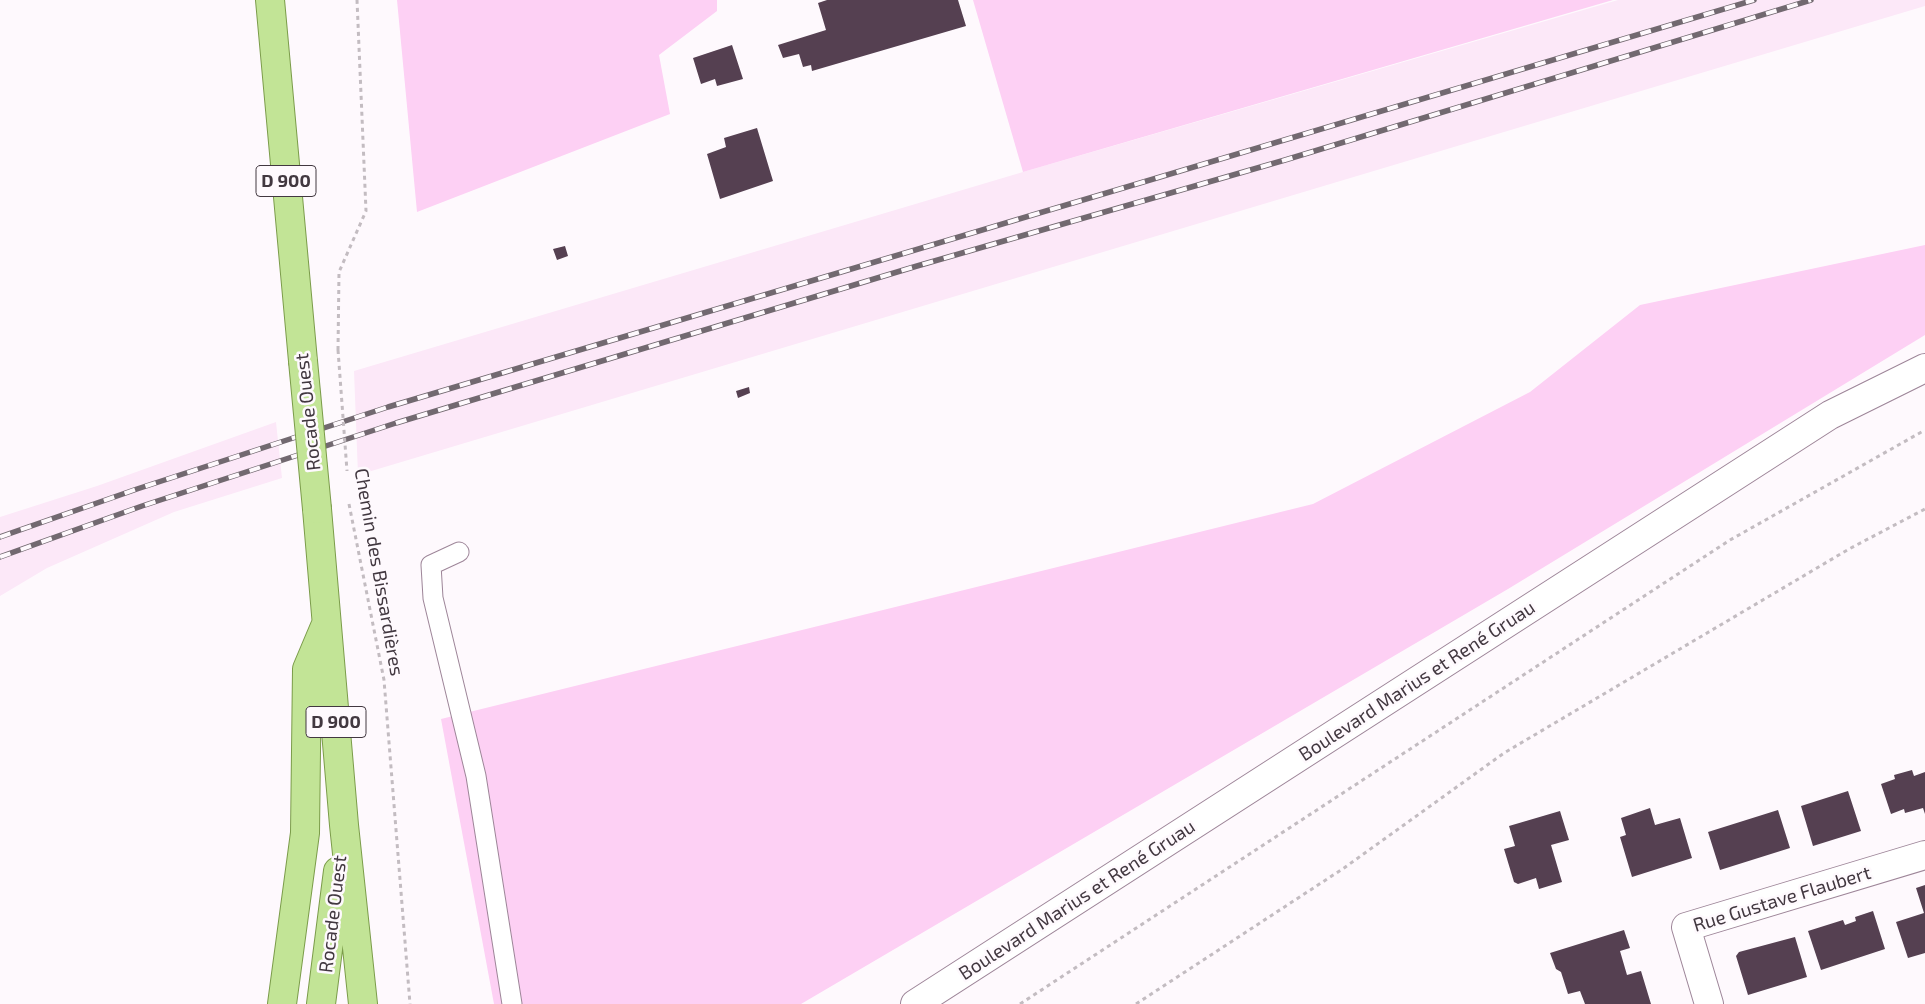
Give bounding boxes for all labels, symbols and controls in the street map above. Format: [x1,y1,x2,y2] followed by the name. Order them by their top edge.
[256,166,316,197] road number: D 900
[290,352,326,472] street label: Rocade Ouest
[350,466,408,678] street label: Chemin des Bissardières
[1295,596,1539,766] street label: Boulevard Marius et René Gruau
[306,706,366,738] road number: D 900
[955,815,1199,985] street label: Boulevard Marius et René Gruau
[314,854,352,974] street label: Rocade Ouest
[1690,861,1874,937] street label: Rue Gustave Flaubert

